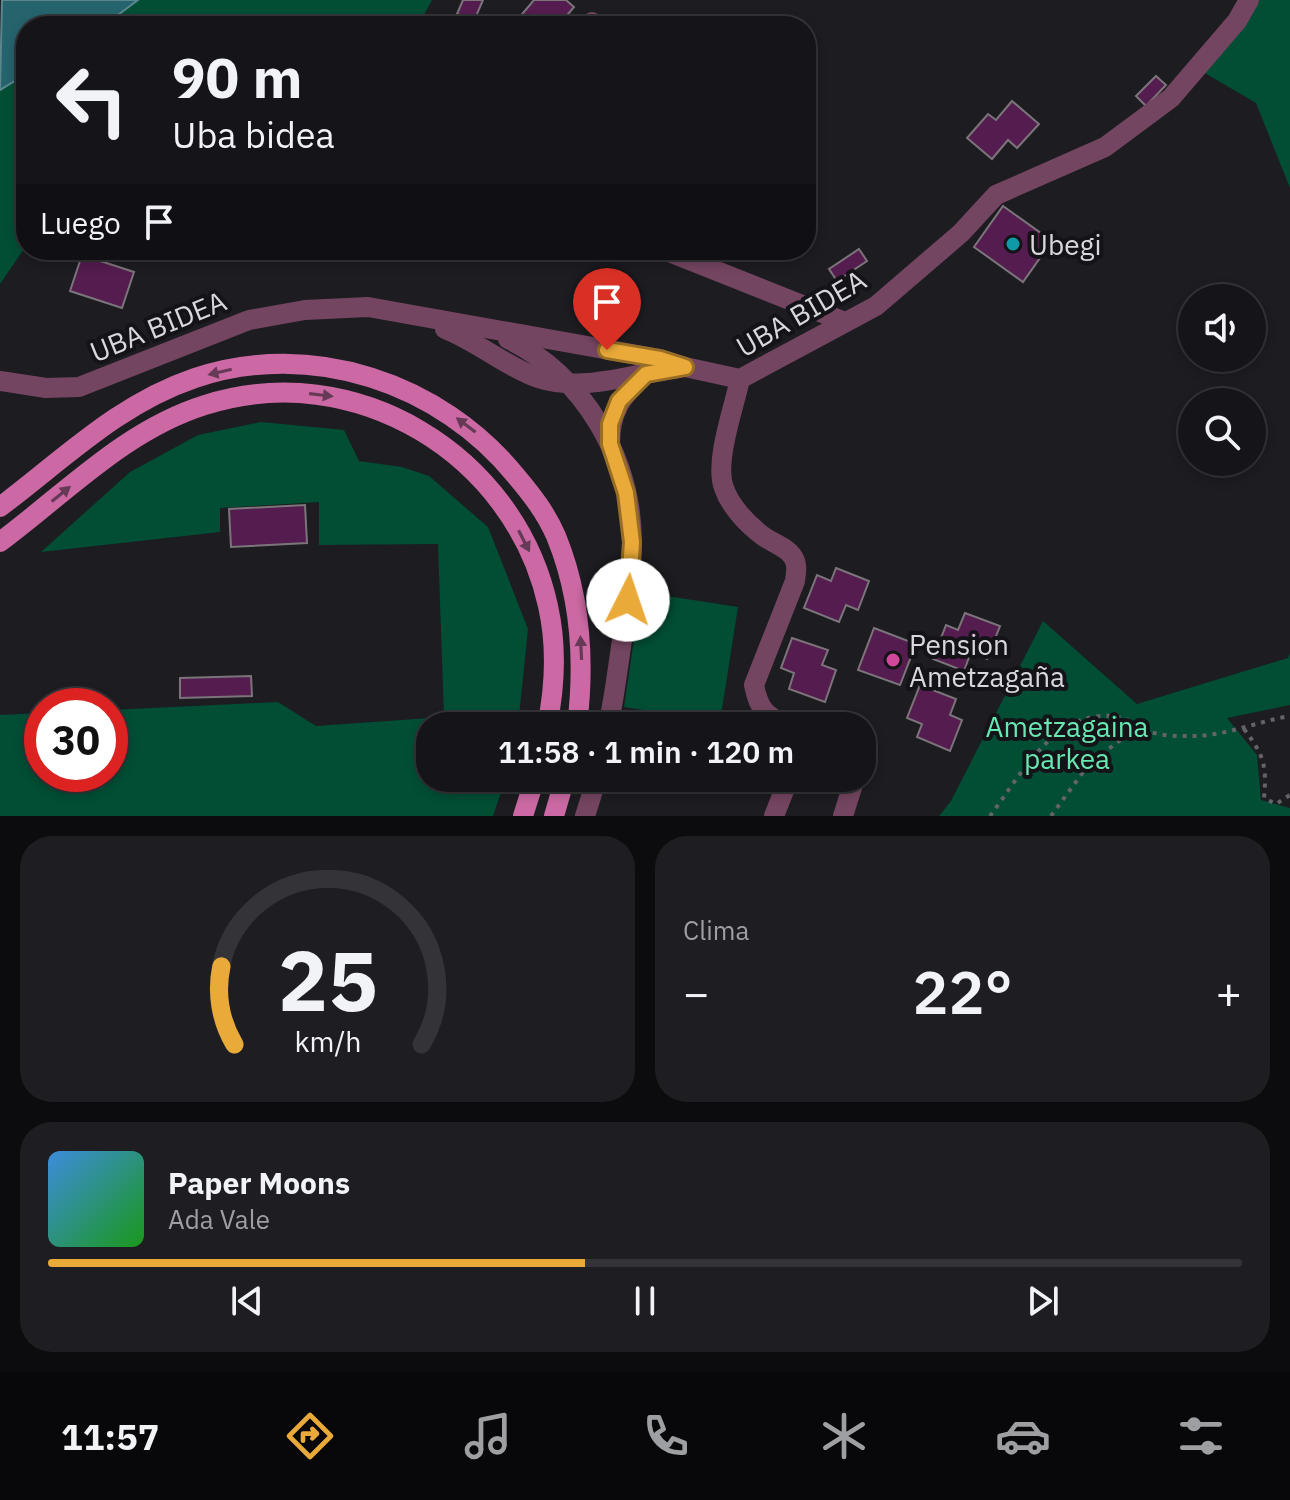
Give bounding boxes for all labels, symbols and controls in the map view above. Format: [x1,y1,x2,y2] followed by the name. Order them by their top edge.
[172,41,302,113] text: 90 m
[40,48,144,152] icon: left
[172,111,335,158] text: Uba bidea
[137,200,181,244] icon: arrive
[40,203,121,242] text: Luego
[1029,226,1101,263] place label: Ubegi
[1004,235,1022,253] marker: Ubegi
[729,261,873,365] street label: UBA BIDEA
[573,268,641,350] pin
[585,280,629,324] icon: arrive
[84,282,232,370] street label: UBA BIDEA
[1178,284,1266,476] map controls
[1178,284,1266,372] button: sound
[207,366,232,379] one-way arrow
[309,388,334,401] one-way arrow
[1178,388,1266,476] button: search
[456,418,476,434] one-way arrow
[51,486,71,502] one-way arrow
[517,529,530,552] one-way arrow
[586,558,670,642] position arrow
[909,626,1065,695] place label: Pension Ametzagaña
[574,635,587,660] one-way arrow
[884,651,902,669] marker: Pension Ametzagaña
[24,688,128,792] speed limit sign: 30
[985,708,1149,777] park label: Ametzagaina parkea
[498,732,794,771] text: 11:58 · 1 min · 120 m
[683,913,749,947] text: Clima
[278,926,377,1034] text: 25
[912,952,1013,1031] text: 22°
[683,964,709,1021] text: −
[1216,964,1242,1021] text: +
[294,1023,361,1060] text: km/h
[168,1163,350,1202] text: Paper Moons
[168,1202,270,1236] text: Ada Vale
[225,1279,269,1323] icon: previous
[623,1279,667,1323] icon: pause
[1021,1279,1065,1323] icon: next
[282,1408,338,1464] icon: directions
[460,1408,516,1464] icon: music
[638,1408,694,1464] icon: phone
[816,1408,872,1464] icon: climate
[995,1408,1051,1464] icon: car
[1173,1408,1229,1464] icon: filters
[61,1413,159,1460] text: 11:57

